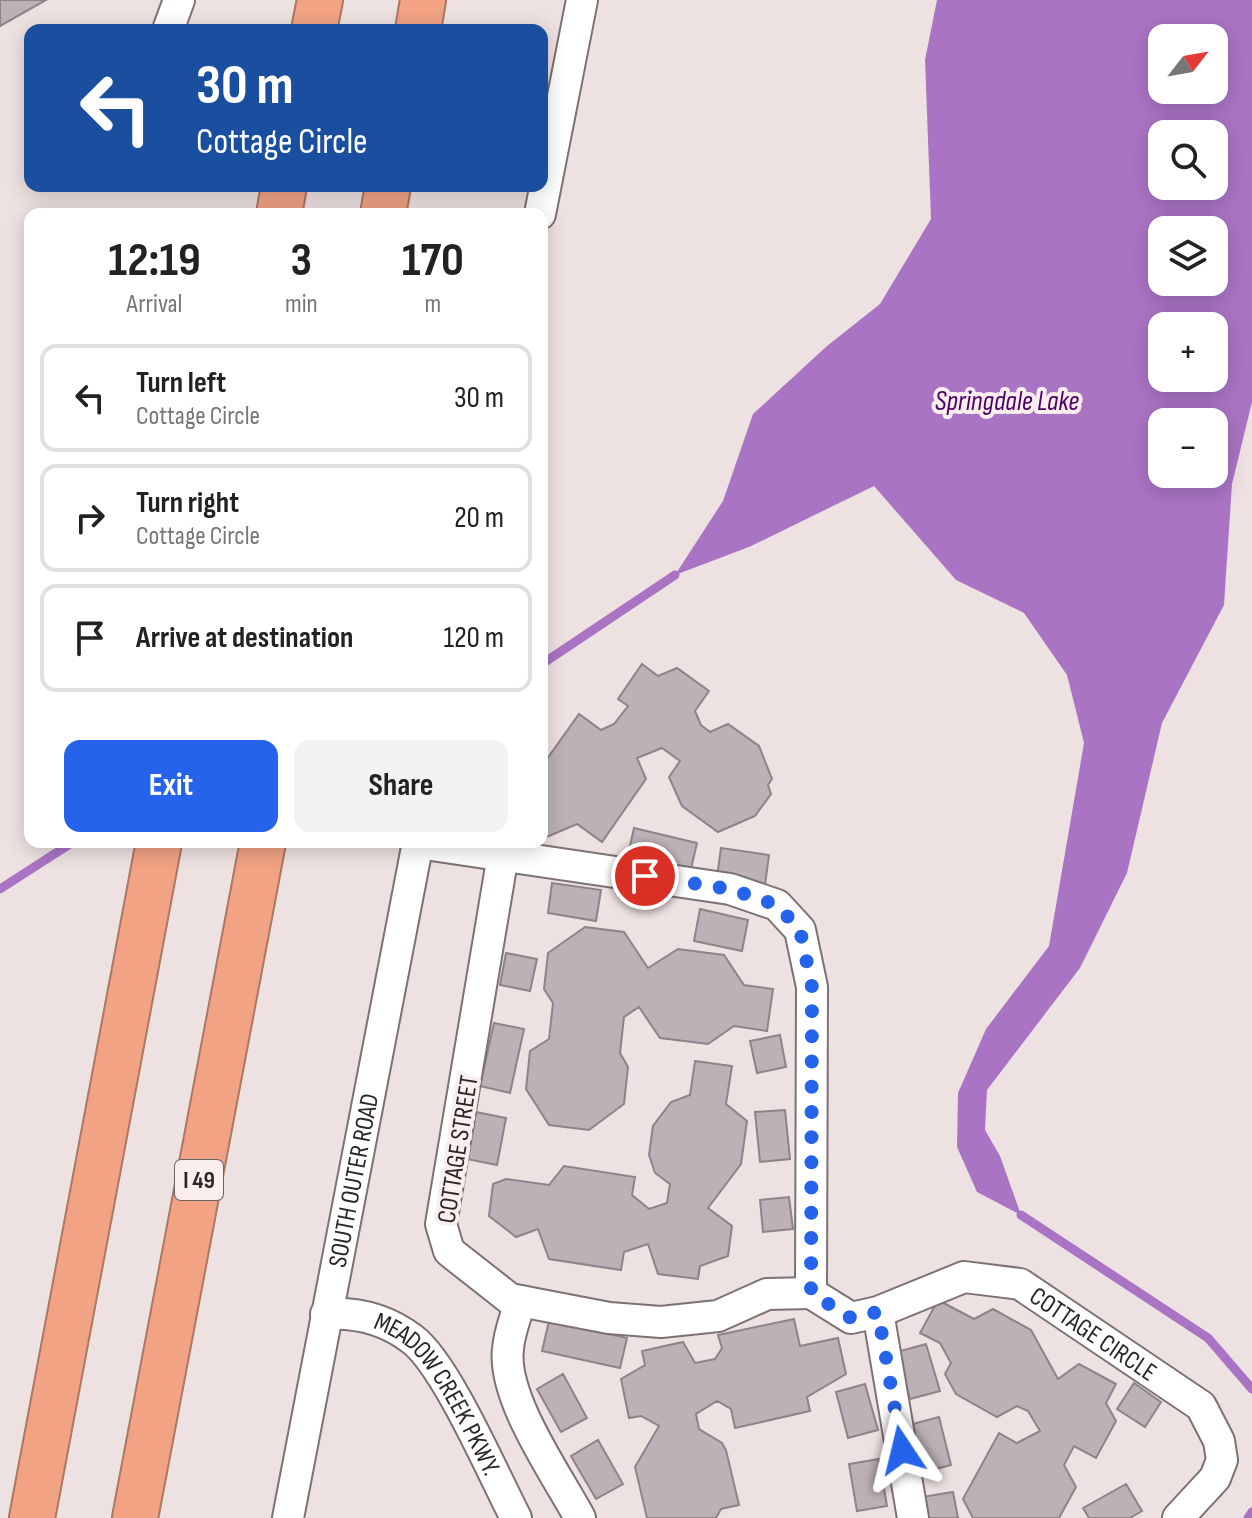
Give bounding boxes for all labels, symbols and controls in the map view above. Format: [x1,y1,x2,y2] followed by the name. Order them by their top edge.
[1148,24,1228,104] north arrow
[1148,24,1228,488] map controls
[196,53,294,120] text: 30 m
[64,56,168,160] icon: left
[1148,120,1228,200] button: search
[196,121,368,164] text: Cottage Circle
[1148,216,1228,296] button: layers
[108,232,201,289] text: 12:19
[291,232,312,289] text: 3
[402,232,464,289] text: 170
[127,289,182,320] text: Arrival
[285,289,318,320] text: min
[424,289,441,320] text: m
[1148,312,1228,392] button: +
[136,365,226,401] text: Turn left
[68,376,112,420] icon: left
[454,380,504,416] text: 30 m
[935,385,1079,418] water label: Springdale Lake
[136,401,260,432] text: Cottage Circle
[1148,408,1228,488] button: −
[136,485,239,521] text: Turn right
[68,496,112,540] icon: right
[454,500,504,536] text: 20 m
[136,521,260,552] text: Cottage Circle
[68,616,112,660] icon: arrive
[136,620,353,656] text: Arrive at destination
[443,620,504,656] text: 120 m
[64,740,278,832] button: Exit
[294,740,508,832] button: Share
[611,842,679,910] pin
[623,854,667,898] icon: arrive
[431,1073,485,1225] street label: COTTAGE STREET
[323,1091,386,1270] street label: SOUTH OUTER ROAD
[175,1160,223,1200] road number: I 49
[1023,1281,1162,1389] street label: COTTAGE CIRCLE
[370,1306,507,1481] street label: MEADOW CREEK PKWY.
[860,1408,944,1492] position arrow

